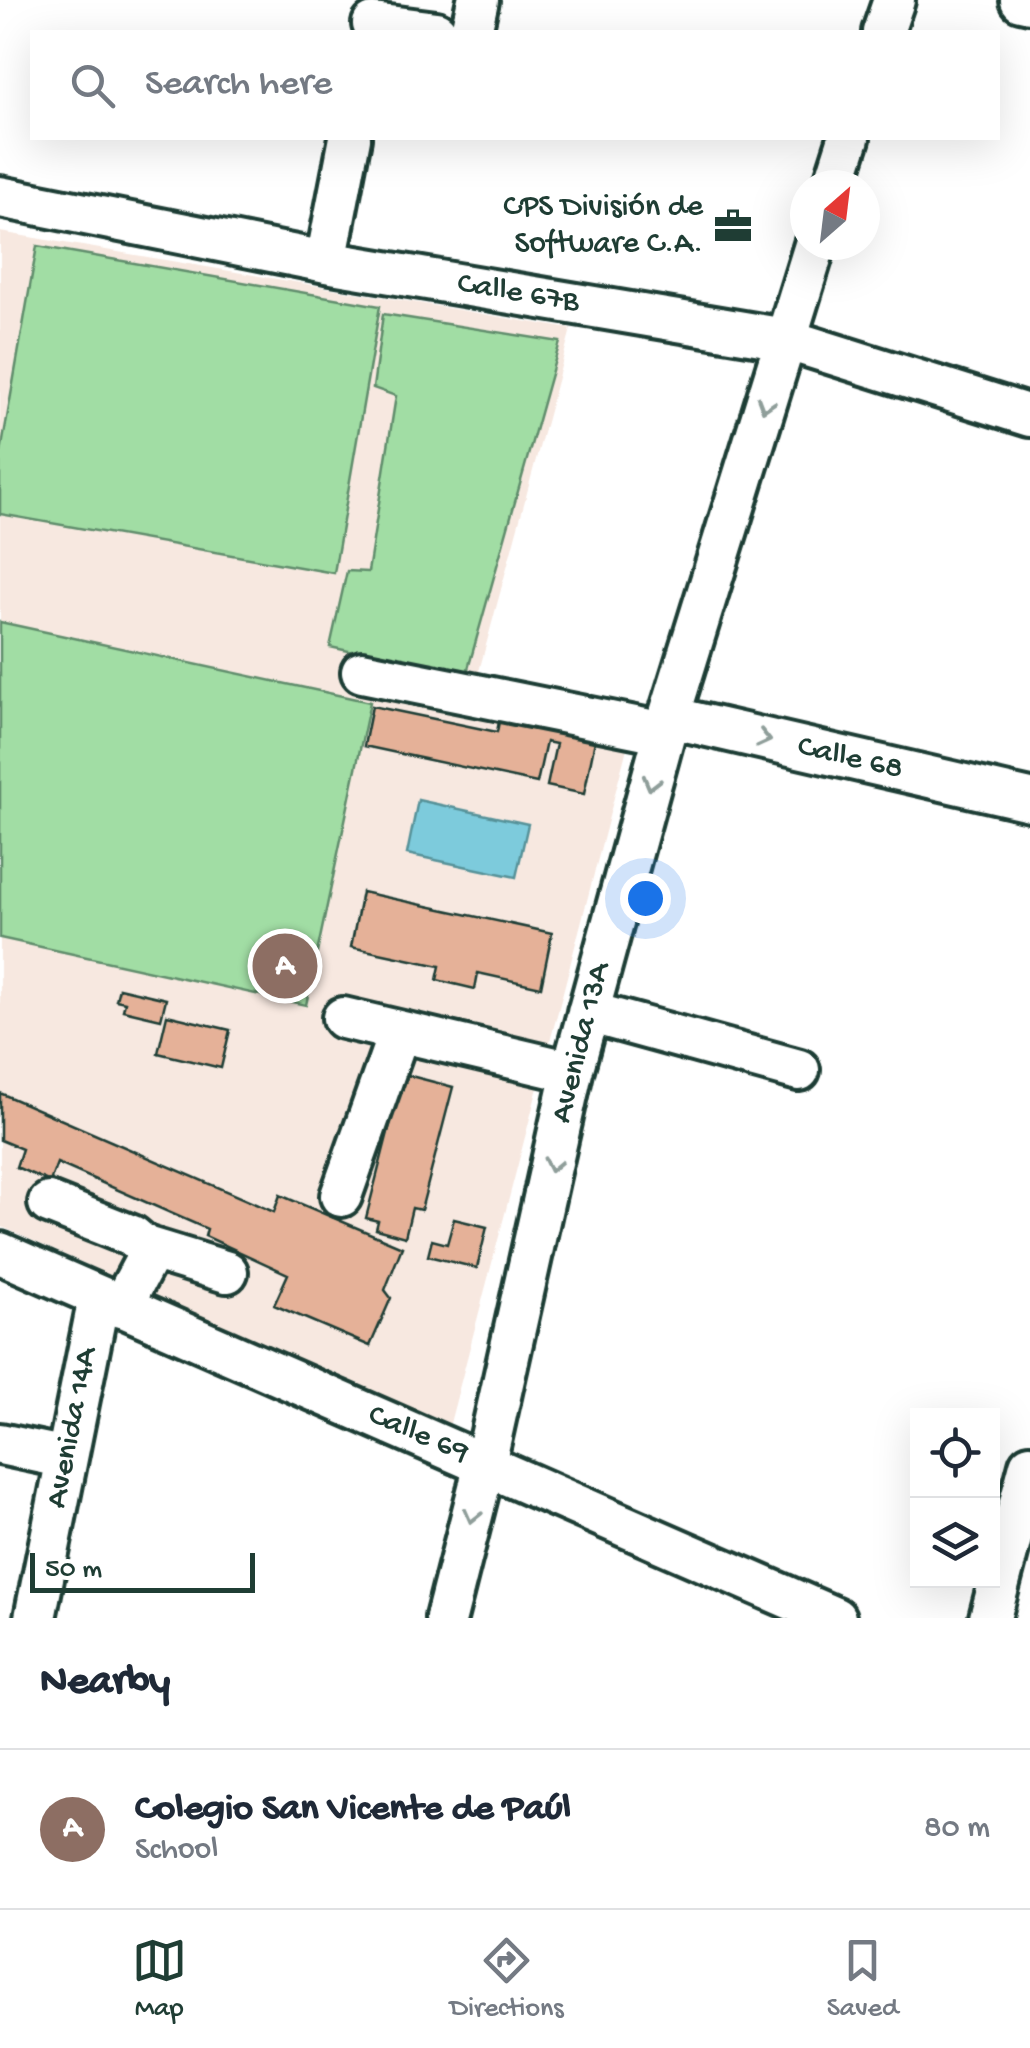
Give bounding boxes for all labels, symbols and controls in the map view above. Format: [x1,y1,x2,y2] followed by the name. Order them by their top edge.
[30,30,1000,140] search box
[65,58,120,113] icon: search
[145,63,332,107] text: Search here
[790,170,880,260] north arrow
[503,189,703,264] place label: CPS División de Software C.A.
[712,205,754,247] office icon: CPS División de Software C.A.
[455,266,582,322] street label: Calle 67B
[756,396,777,413] one-way arrow
[755,727,772,748] one-way arrow
[794,728,906,790] street label: Calle 68
[642,774,663,791] one-way arrow
[620,873,671,924] your location
[252,928,318,1004] pin: A
[544,957,621,1127] street label: Avenida 13A
[542,1156,563,1173] one-way arrow
[39,1342,108,1511] street label: Avenida 14A
[362,1397,474,1473] street label: Calle 69
[910,1408,1000,1588] map controls
[910,1408,1000,1498] button: locate
[910,1498,1000,1588] button: layers
[463,1507,484,1524] one-way arrow
[30,1548,255,1592] scale bar
[45,1554,102,1587] text: 50 m
[40,1659,170,1708] text: Nearby
[135,1788,571,1832] text: Colegio San Vicente de Paúl
[63,1810,82,1848] text: A
[924,1810,990,1848] text: 80 m
[135,1832,218,1870] text: School
[132,1933,187,2026] tab: Map
[450,1933,564,2026] tab: Directions
[827,1933,898,2026] tab: Saved

